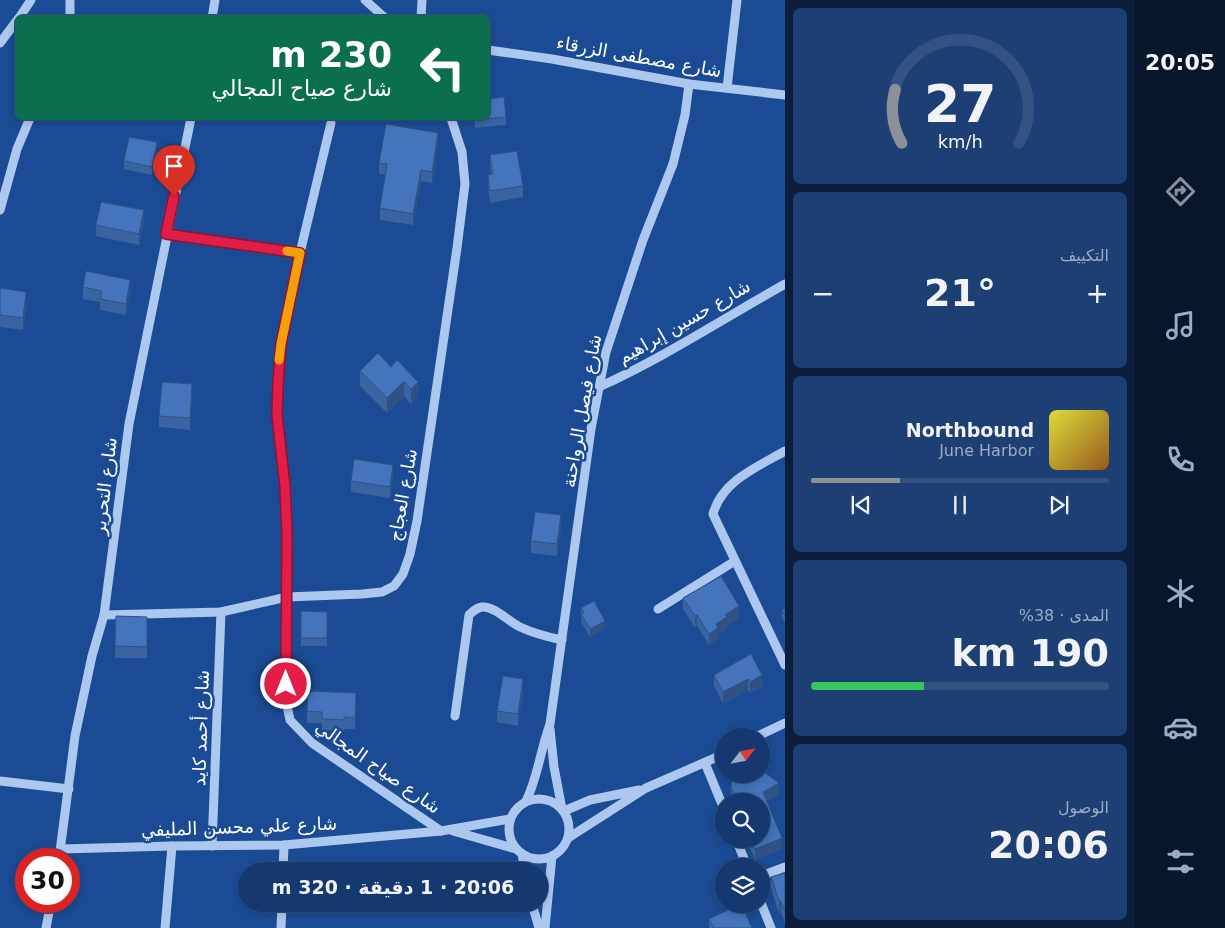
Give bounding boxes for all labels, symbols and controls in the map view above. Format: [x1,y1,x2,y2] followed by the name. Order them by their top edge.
[555,32,723,82] street label: شارع مصطفى الزرقاء
[270,35,392,75] text: 230 m
[410,35,475,100] icon: left
[1145,50,1215,75] text: 20:05
[924,74,996,134] text: 27
[211,76,392,101] text: شارع صياح المجالي
[937,131,983,152] text: km/h
[153,145,195,196] pin
[160,152,188,180] icon: arrive
[1163,174,1198,209] icon: directions
[1060,246,1109,265] text: التكييف
[924,271,996,315] text: 21°
[614,275,754,369] street label: شارع حسين إبراهيم
[811,277,834,310] text: −
[1086,277,1109,310] text: +
[1163,308,1198,343] icon: music
[558,333,606,489] street label: شارع فيصل الرواحنة
[906,419,1034,441] text: Northbound
[88,436,122,537] street label: شارع التحرير
[939,441,1034,460] text: June Harbor
[1163,442,1198,477] icon: phone
[384,447,422,543] street label: شارع العجاج
[847,491,875,519] icon: previous
[946,491,974,519] icon: pause
[1045,491,1073,519] icon: next
[1163,576,1198,611] icon: climate
[1019,606,1109,625] text: المدى · 38%
[952,631,1109,675] text: 190 km
[259,657,311,709] position arrow
[187,670,214,786] street label: شارع أحمد كايد
[1163,710,1198,745] icon: car
[311,716,445,818] street label: شارع صياح المجالي
[715,728,770,782] north arrow
[715,728,770,913] map controls
[715,793,770,848] button: search
[1058,798,1109,817] text: الوصول
[141,813,337,841] street label: شارع علي محسن المليفي
[988,823,1109,867] text: 20:06
[1163,844,1198,879] icon: filters
[15,848,80,913] speed limit sign: 30
[715,858,770,913] button: layers
[272,876,514,898] text: 20:06 · 1 دقيقة · 320 m

